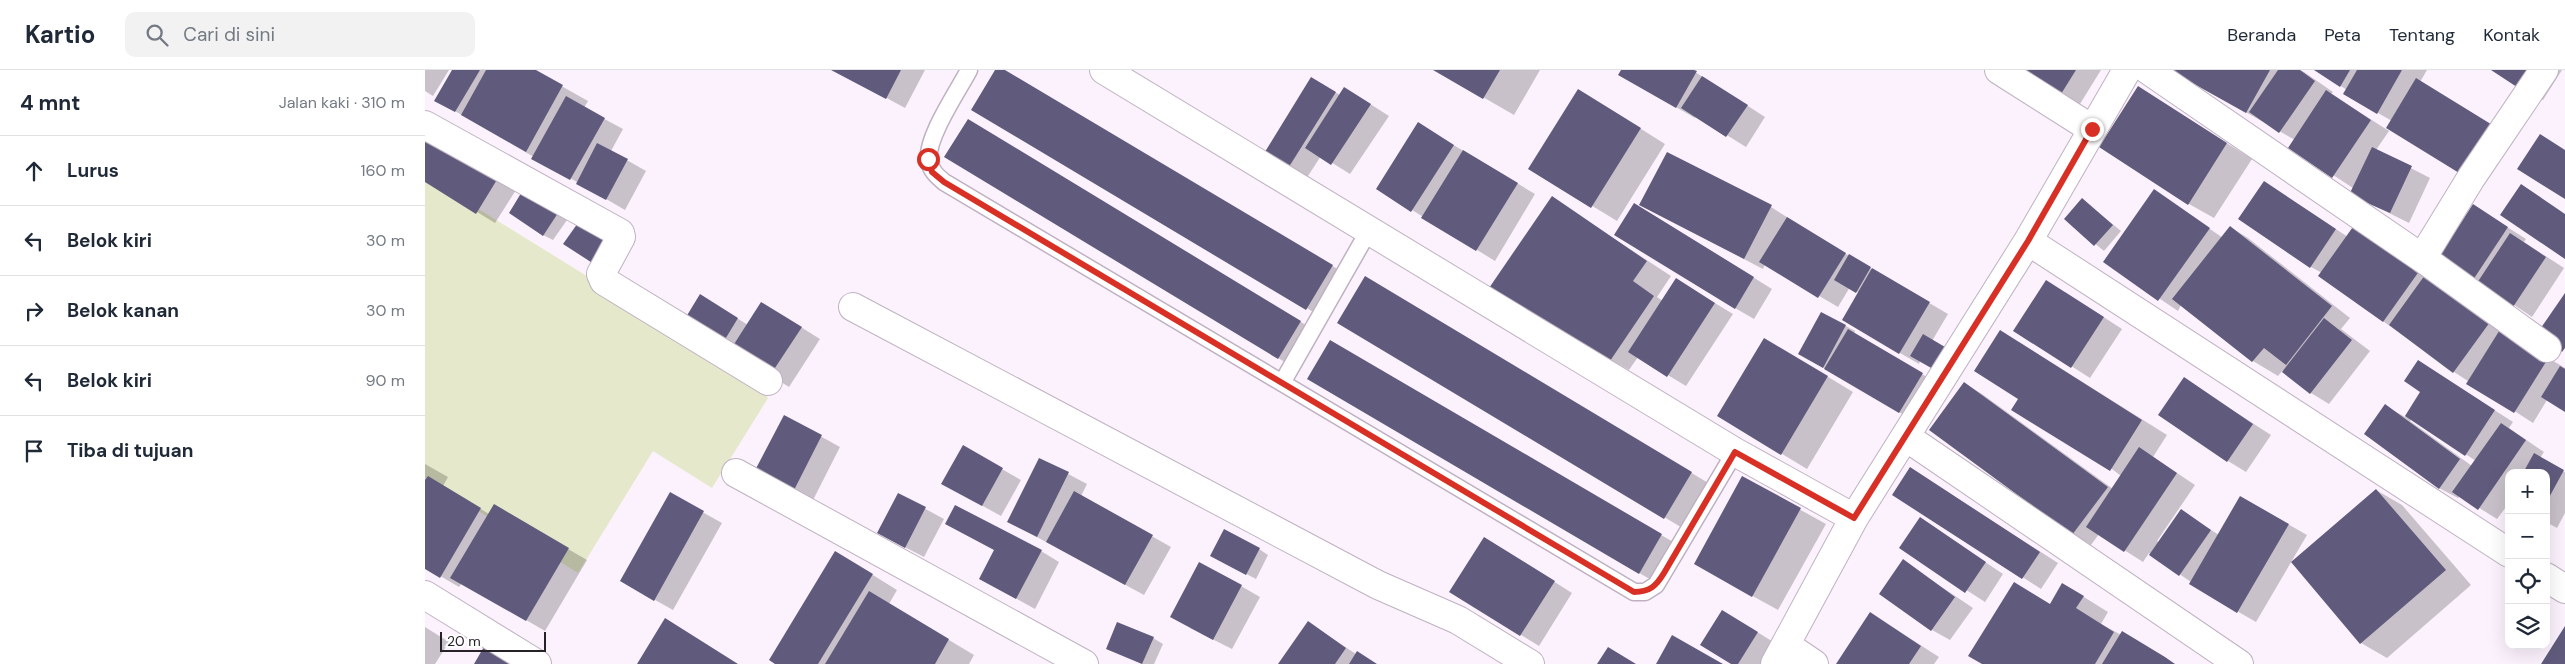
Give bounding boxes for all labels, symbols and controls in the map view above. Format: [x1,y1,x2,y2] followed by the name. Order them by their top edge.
[125,12,475,57] search box
[25,19,95,50] text: Kartio
[143,21,171,49] icon: search
[183,22,275,47] text: Cari di sini
[2227,23,2296,47] text: Beranda
[2324,23,2361,47] text: Peta
[2389,23,2455,47] text: Tentang
[2483,23,2540,47] text: Kontak
[20,89,80,117] text: 4 mnt
[279,92,405,113] text: Jalan kaki · 310 m
[2081,118,2104,141] route end
[917,148,940,171] route start
[20,157,48,185] icon: ahead
[67,158,119,183] text: Lurus
[361,160,405,181] text: 160 m
[20,227,48,255] icon: left
[67,228,152,253] text: Belok kiri
[366,230,405,251] text: 30 m
[20,297,48,325] icon: right
[67,298,179,323] text: Belok kanan
[366,300,405,321] text: 30 m
[20,367,48,395] icon: left
[67,368,152,393] text: Belok kiri
[365,370,405,391] text: 90 m
[20,437,48,465] icon: arrive
[67,438,193,463] text: Tiba di tujuan
[2505,469,2550,649] map controls
[2505,469,2550,514] button: +
[2505,514,2550,559] button: −
[2505,559,2550,604] button: locate
[2505,604,2550,649] button: layers
[440,629,546,652] scale bar
[447,632,481,650] text: 20 m

